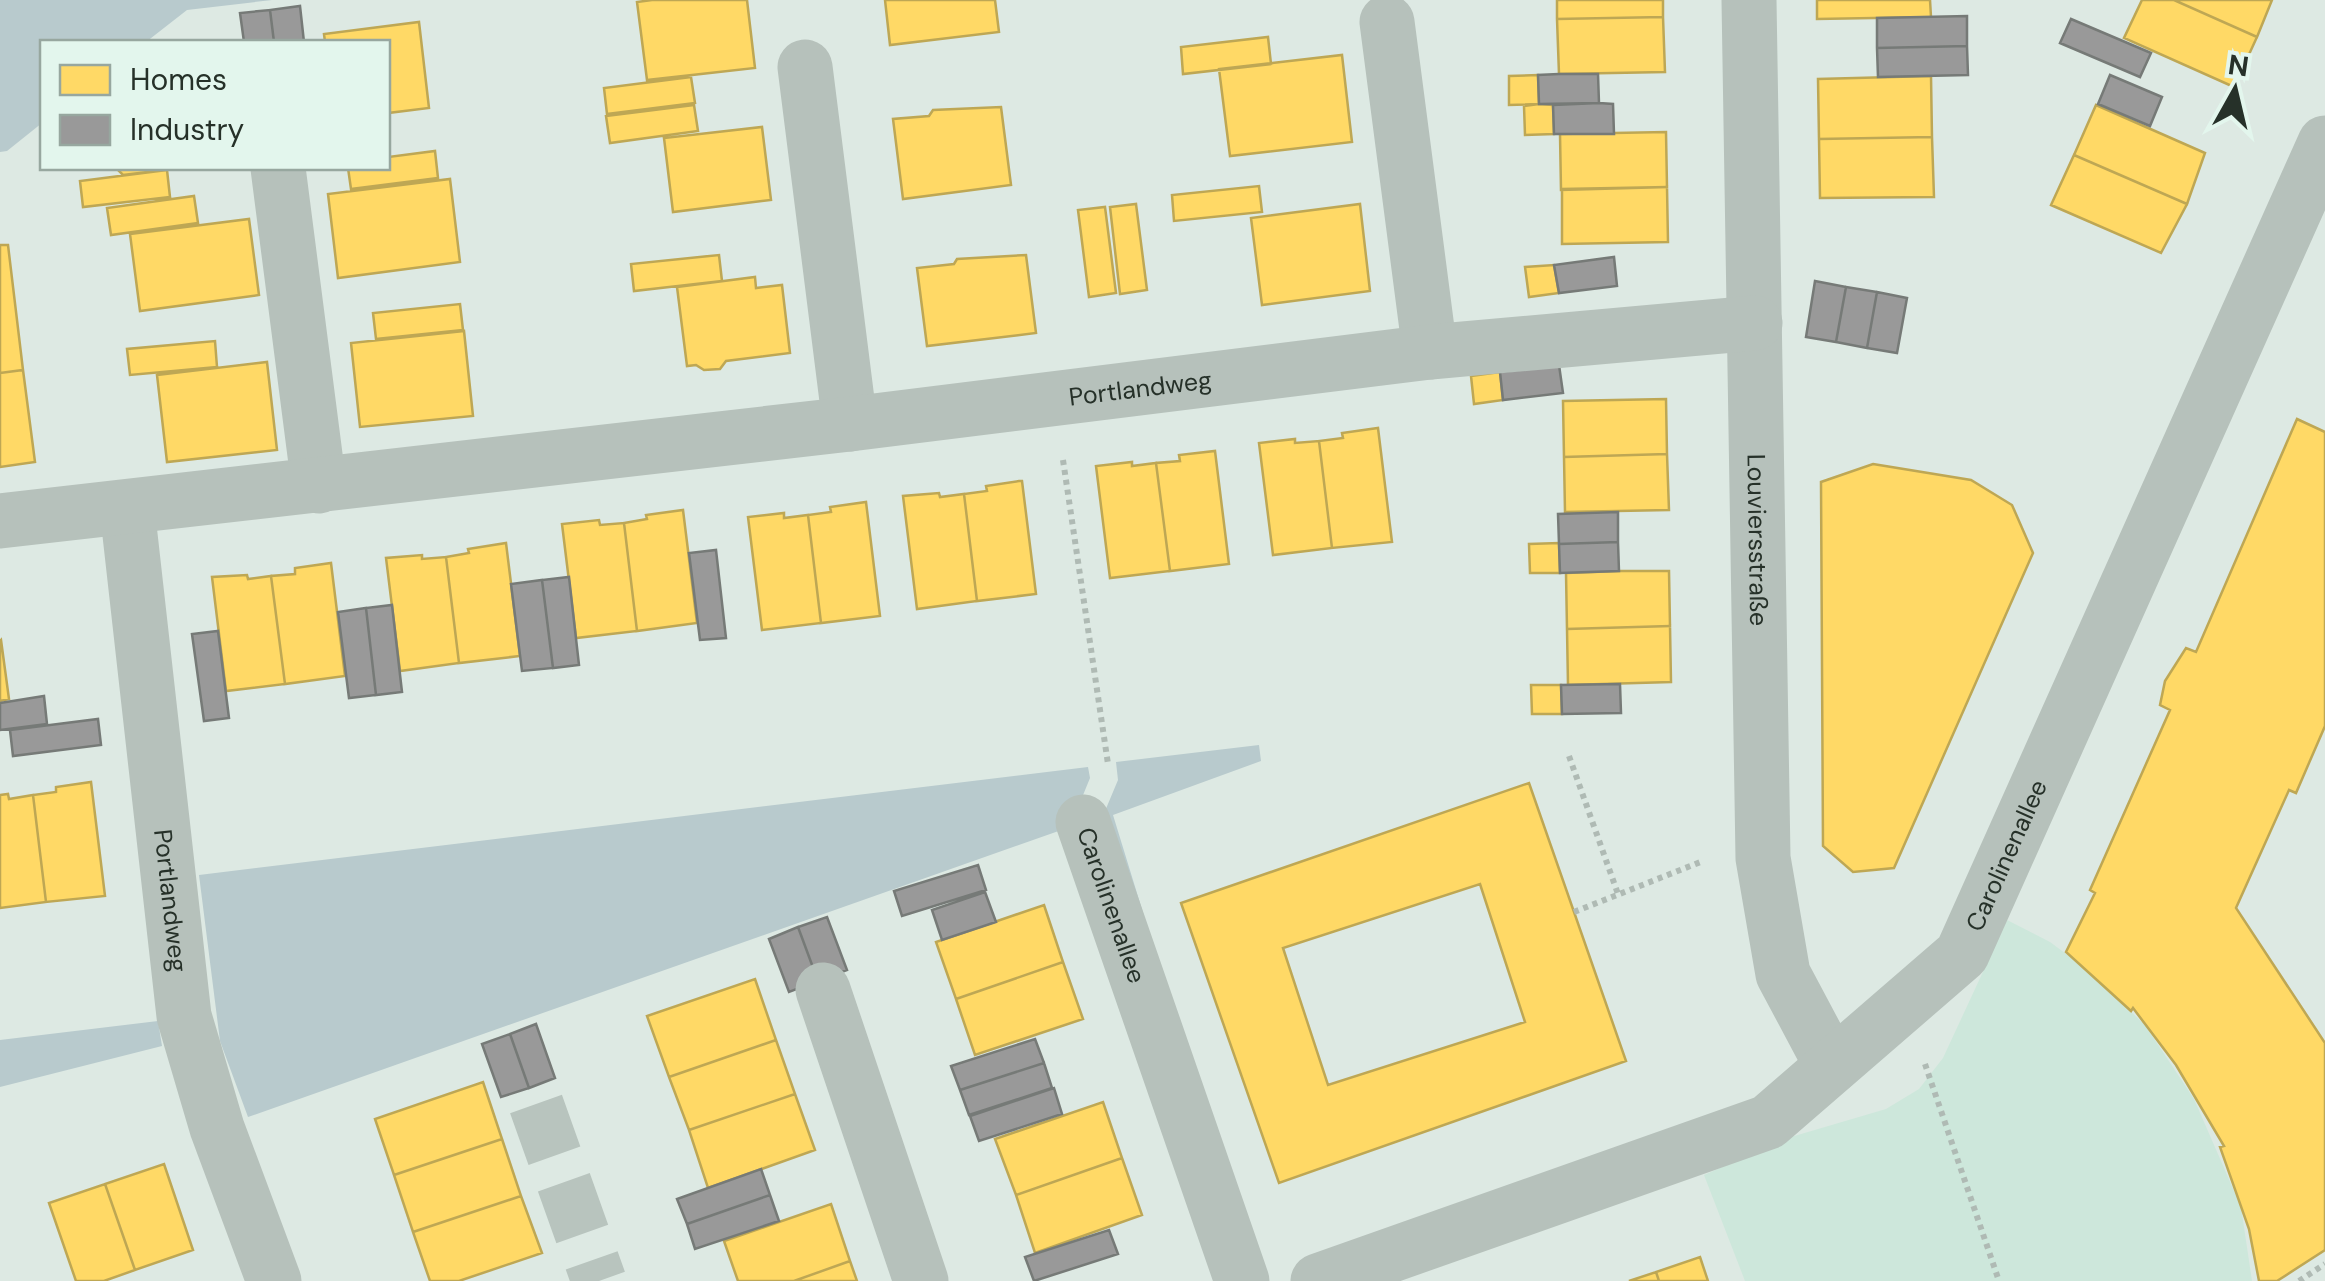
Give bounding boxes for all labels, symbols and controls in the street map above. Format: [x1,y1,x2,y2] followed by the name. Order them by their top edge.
[40,40,390,170] legend
[2185,40,2285,140] north arrow
[2226,46,2251,85] text: N
[130,60,227,99] text: Homes
[130,110,244,149] text: Industry
[1067,363,1214,413] street label: Portlandweg
[1740,454,1776,626] street label: Louviersstraße
[1958,774,2054,936] street label: Carolinenallee
[1070,823,1154,987] street label: Carolinenallee
[147,827,195,974] street label: Portlandweg

